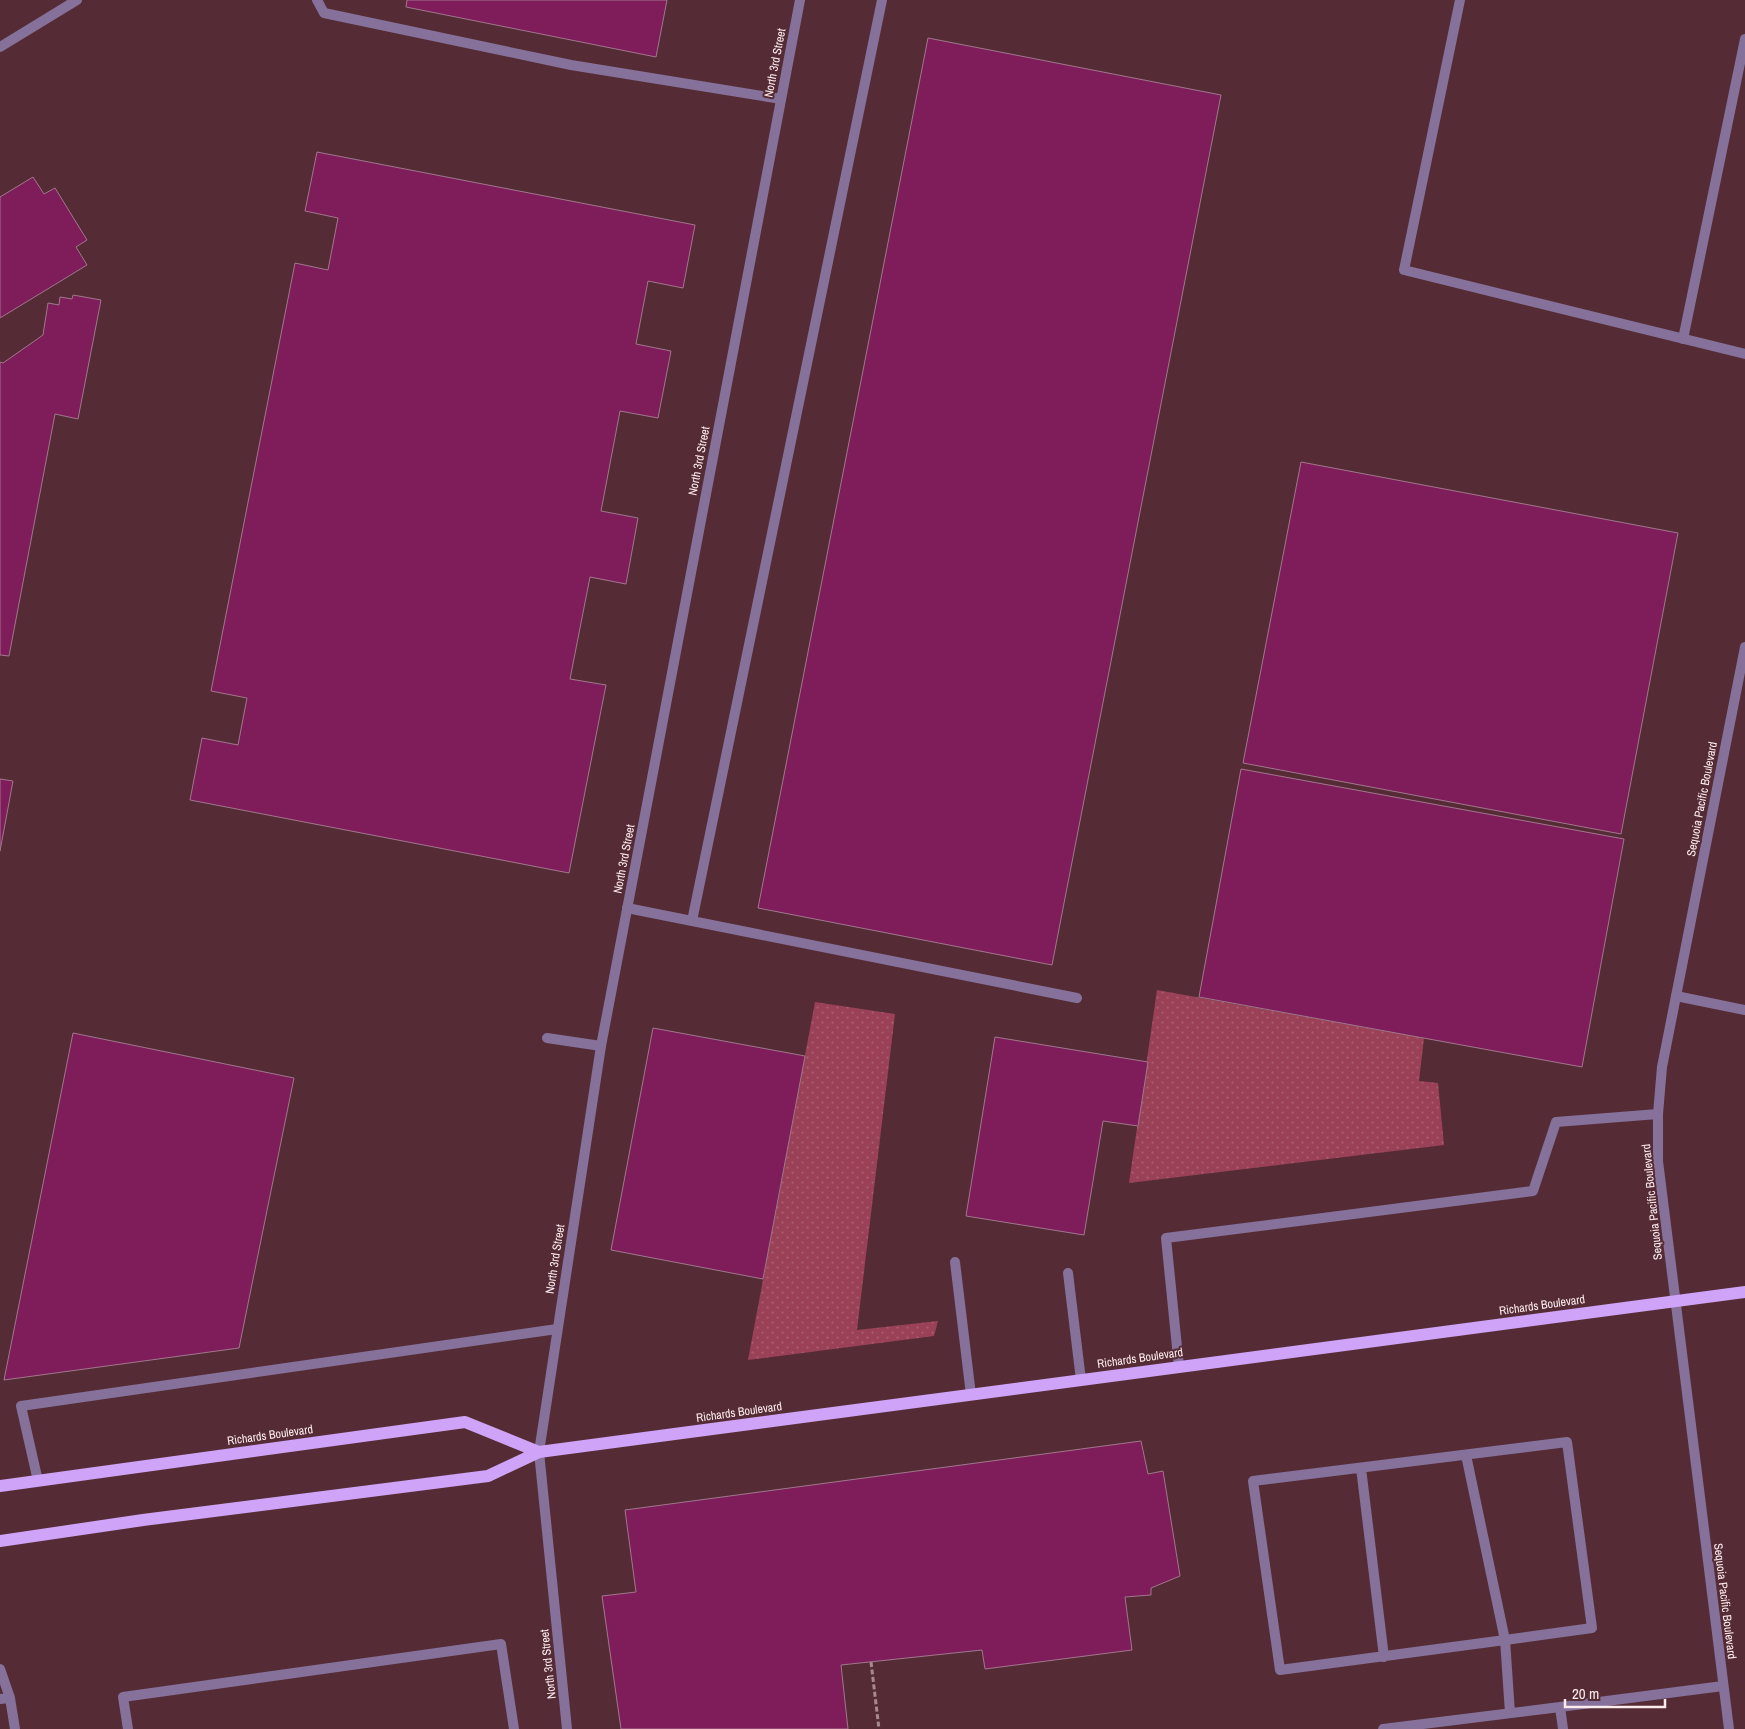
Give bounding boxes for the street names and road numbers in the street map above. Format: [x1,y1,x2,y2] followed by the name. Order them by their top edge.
[760,27,790,99] street label: North 3rd Street
[684,425,714,497] street label: North 3rd Street
[1683,740,1721,858] street label: Sequoia Pacific Boulevard
[609,823,639,895] street label: North 3rd Street
[1638,1143,1666,1261] street label: Sequoia Pacific Boulevard
[542,1223,568,1295] street label: North 3rd Street
[1498,1291,1586,1319] street label: Richards Boulevard
[1096,1344,1184,1372] street label: Richards Boulevard
[695,1398,783,1426] street label: Richards Boulevard
[226,1421,314,1449] street label: Richards Boulevard
[1710,1542,1740,1660] street label: Sequoia Pacific Boulevard
[536,1628,560,1700] street label: North 3rd Street

